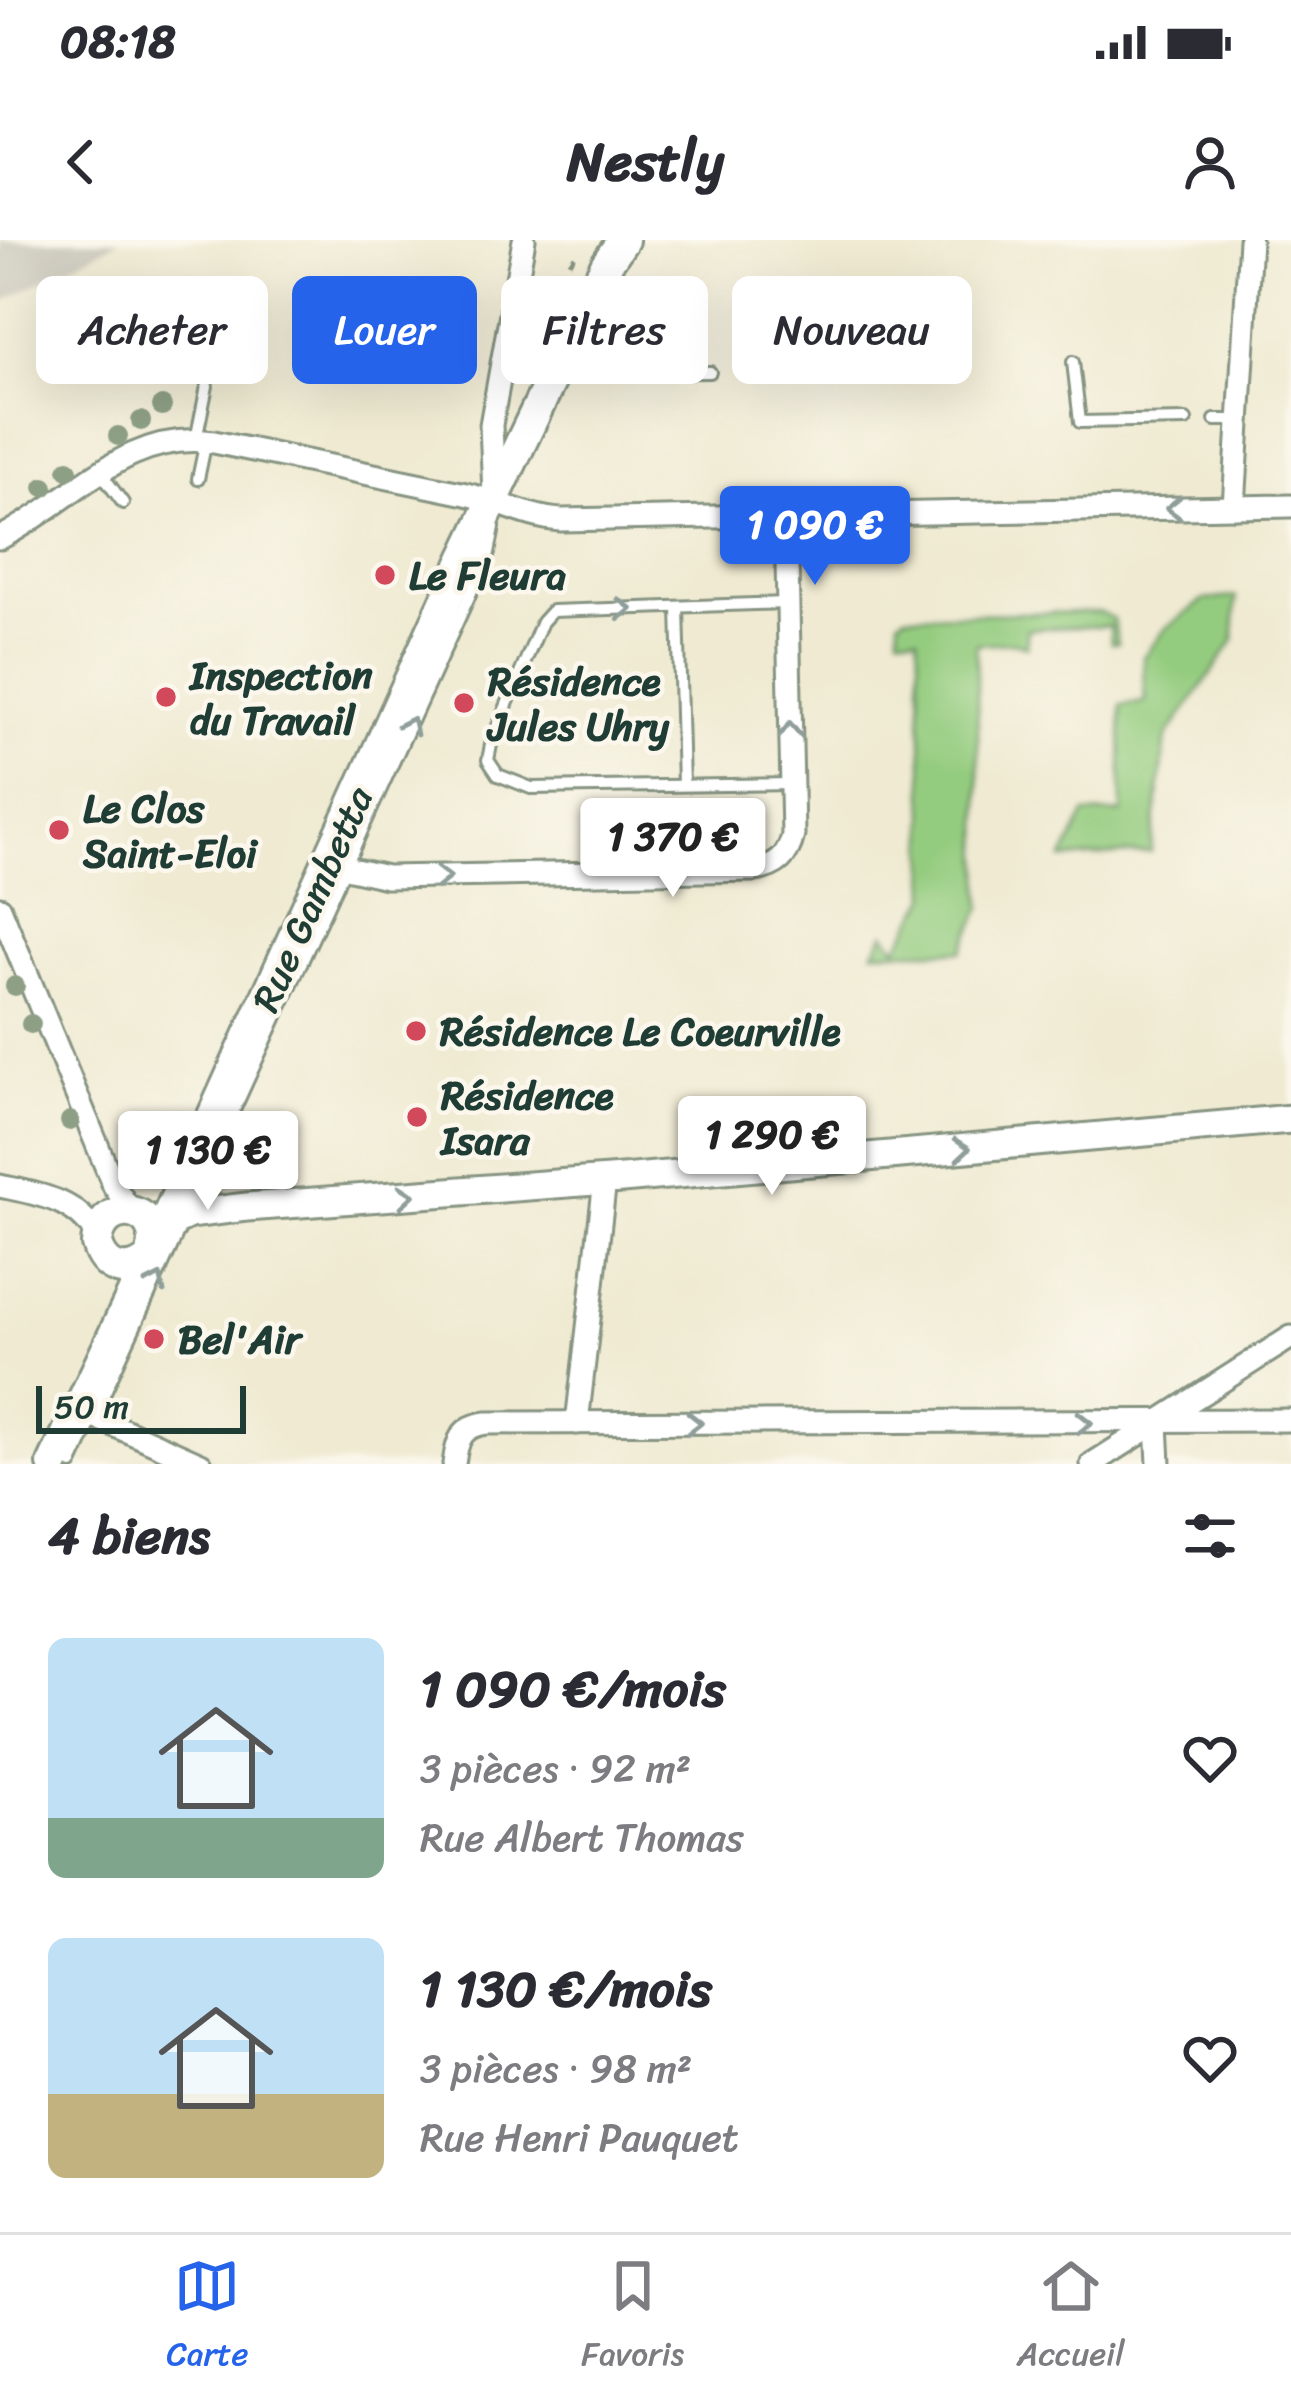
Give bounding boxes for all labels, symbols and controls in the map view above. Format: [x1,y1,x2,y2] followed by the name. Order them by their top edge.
[60,2,176,82] text: 08:18
[567,114,724,210] text: Nestly
[48,129,114,195] icon: back
[1177,129,1243,195] icon: person
[36,276,268,384] chip: Acheter
[292,276,477,384] chip: Louer
[501,276,708,384] chip: Filtres
[732,276,972,384] chip: Nouveau
[704,486,926,588] pin: 1 090 €
[747,490,883,559] text: 1 090 €
[1164,494,1183,520] one-way arrow
[409,541,567,610] place label: Le Fleura
[372,562,398,588] marker: Le Fleura
[615,596,634,622] one-way arrow
[188,641,374,755] place label: Inspection du Travail
[486,647,670,761] place label: Résidence Jules Uhry
[153,684,179,710] marker: Inspection du Travail
[451,690,477,716] marker: Résidence Jules Uhry
[396,716,420,737] one-way arrow
[778,720,804,739] one-way arrow
[82,774,259,888] place label: Le Clos Saint-Eloi
[231,774,393,1023] street label: Rue Gambetta
[562,798,784,900] pin: 1 370 €
[607,802,739,871] text: 1 370 €
[46,817,72,843] marker: Le Clos Saint-Eloi
[434,864,453,890] one-way arrow
[439,997,841,1066] place label: Résidence Le Coeurville
[403,1018,429,1044] marker: Résidence Le Coeurville
[439,1061,614,1175] place label: Résidence Isara
[661,1096,883,1198] pin: 1 290 €
[705,1100,839,1169] text: 1 290 €
[404,1104,430,1130] marker: Résidence Isara
[97,1111,319,1213] pin: 1 130 €
[145,1115,271,1184] text: 1 130 €
[953,1137,972,1162] one-way arrow
[397,1184,416,1210] one-way arrow
[143,1273,166,1294] one-way arrow
[178,1305,304,1374] place label: Bel'Air
[141,1326,167,1352] marker: Bel'Air
[54,1378,129,1436] text: 50 m
[36,1380,246,1433] scale bar
[686,1410,704,1436] one-way arrow
[1076,1410,1094,1436] one-way arrow
[48,1491,210,1581] text: 4 biens
[1177,1503,1243,1569] icon: filters
[420,1644,726,1734] text: 1 090 €/mois
[144,1686,288,1830] icon: home
[1177,1725,1243,1791] icon: heart
[420,1734,691,1803] text: 3 pièces · 92 m²
[420,1803,744,1872] text: Rue Albert Thomas
[420,1944,712,2034] text: 1 130 €/mois
[144,1986,288,2130] icon: home
[1177,2025,1243,2091] icon: heart
[420,2034,692,2103] text: 3 pièces · 98 m²
[420,2103,739,2172] text: Rue Henri Pauquet
[166,2253,248,2383] tab: Carte
[581,2253,684,2383] tab: Favoris
[1017,2253,1125,2383] tab: Accueil

